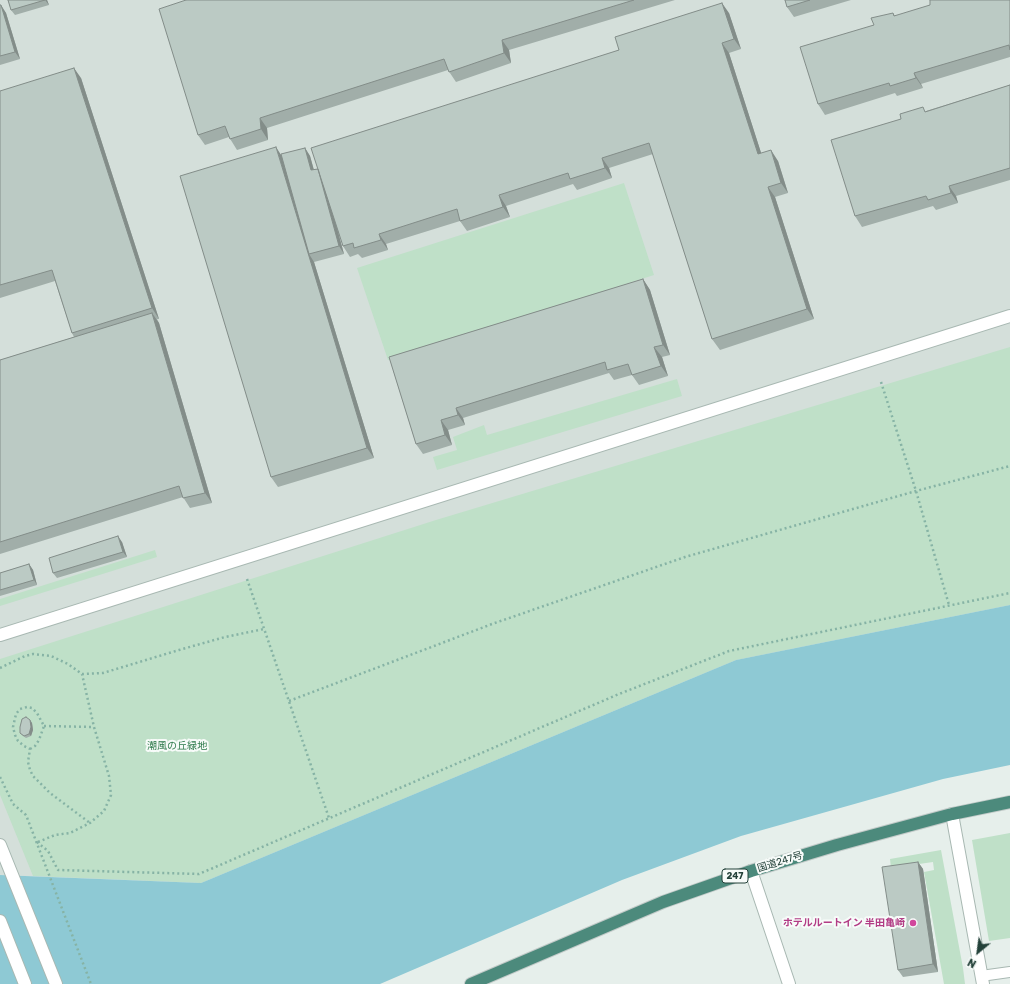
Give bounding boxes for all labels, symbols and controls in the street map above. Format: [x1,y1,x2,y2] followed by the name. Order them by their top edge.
[147,740,207,752] park label: 潮風の丘緑地
[756,849,804,875] street label: 国道247号
[722,869,748,883] road number: 247
[783,917,905,929] place label: ホテルルートイン 半田亀崎
[908,918,918,928] marker: ホテルルートイン 半田亀崎
[958,932,998,972] north arrow
[965,955,979,971] text: N

